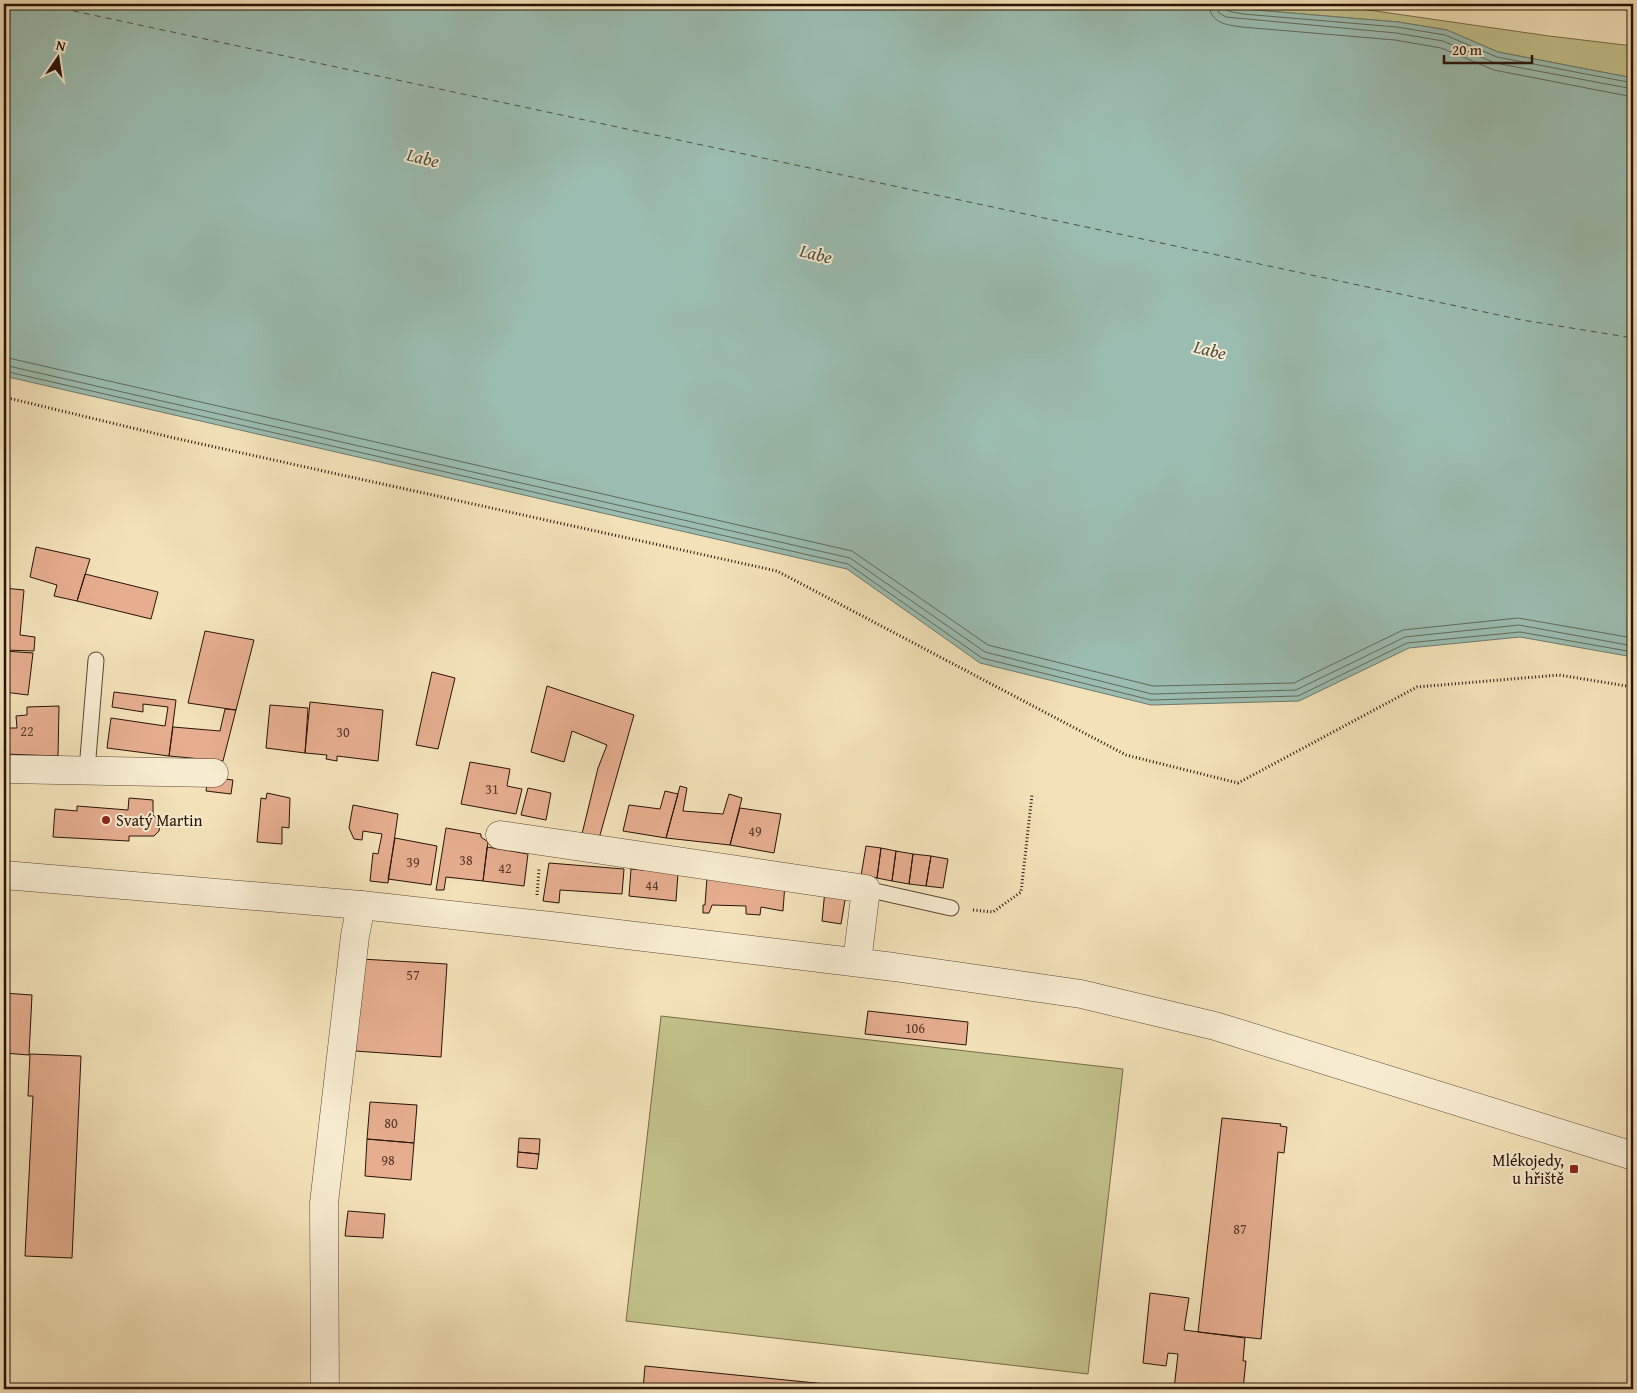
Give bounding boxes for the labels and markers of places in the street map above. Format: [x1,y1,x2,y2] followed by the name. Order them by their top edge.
[116,808,203,832] place label: Svatý Martin
[100,814,112,826] marker: Svatý Martin
[1492,1148,1564,1190] place label: Mlékojedy, u hřiště
[1568,1163,1580,1175] marker: Mlékojedy, u hřiště

